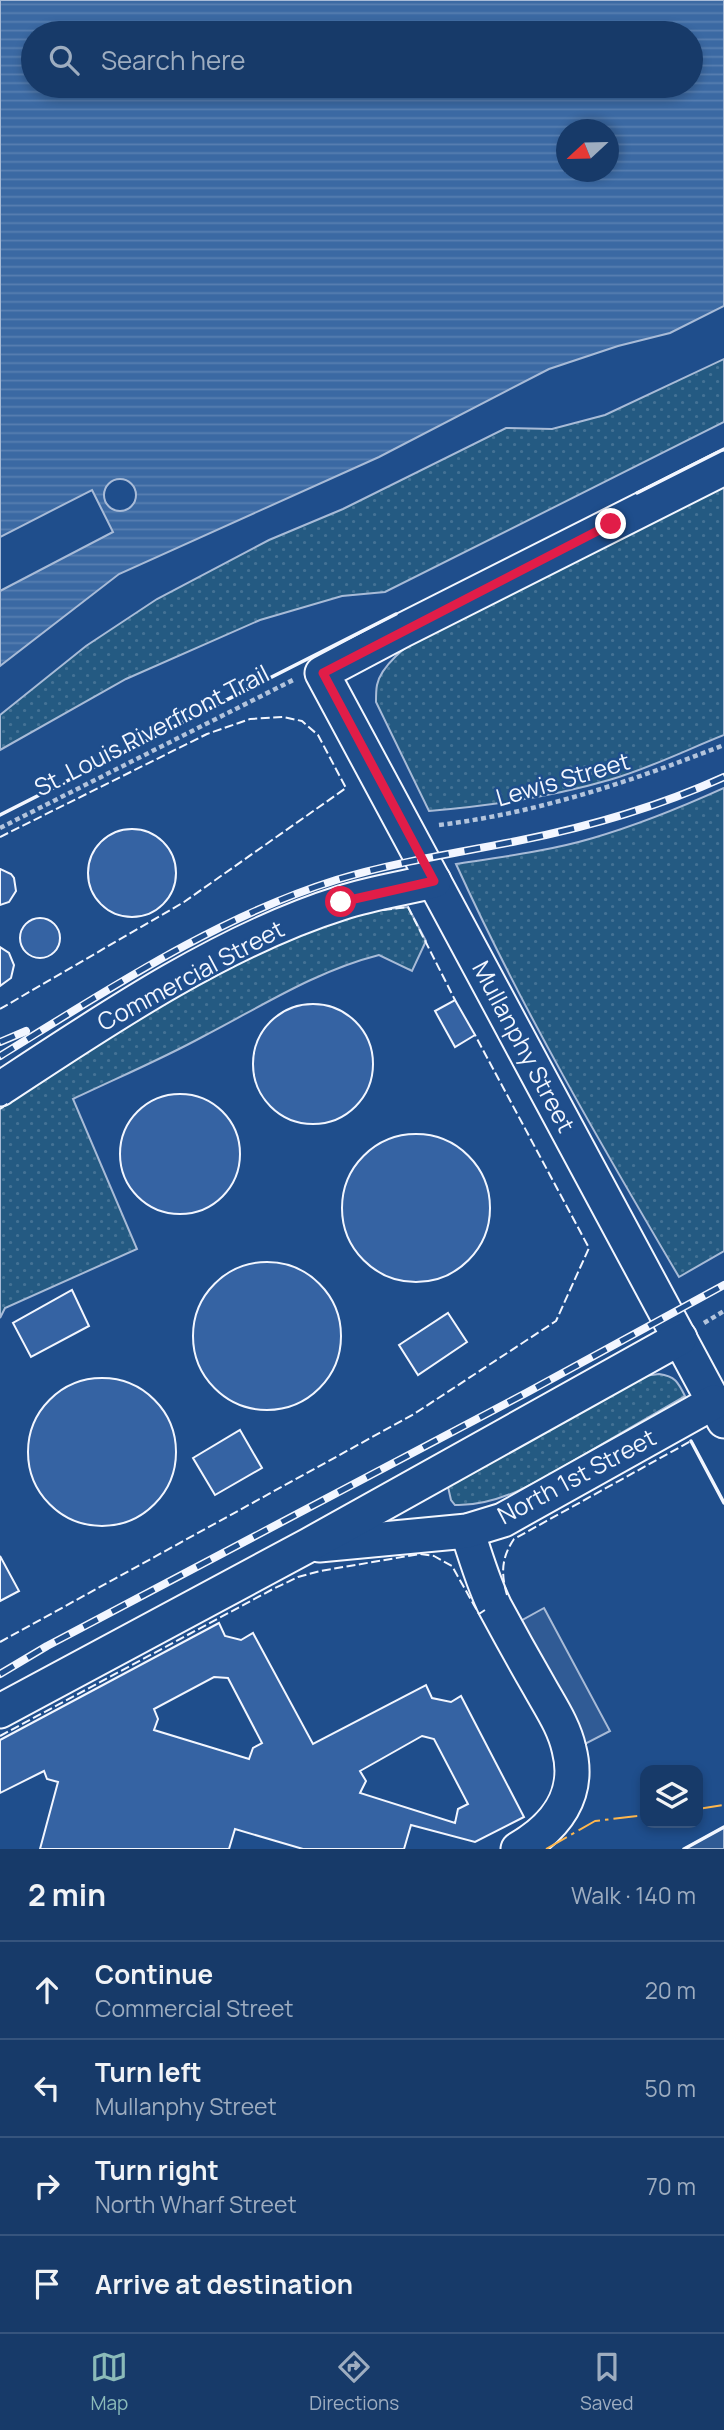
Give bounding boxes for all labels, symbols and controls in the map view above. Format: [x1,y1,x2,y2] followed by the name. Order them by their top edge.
[21,21,703,98] search box
[45,41,83,79] icon: search
[101,42,246,78] text: Search here
[556,119,619,182] north arrow
[595,508,626,539] route end
[28,656,275,803] street label: St. Louis Riverfront Trail
[492,744,633,813] street label: Lewis Street
[325,886,356,917] route start
[91,911,290,1038] street label: Commercial Street
[465,955,583,1138] street label: Mullanphy Street
[491,1420,661,1531] street label: North 1st Street
[640,1765,703,1828] map controls
[640,1765,703,1828] button: layers
[28,1874,106,1915] text: 2 min
[571,1879,696,1911] text: Walk · 140 m
[95,1956,213,1992] text: Continue
[28,1971,66,2009] icon: ahead
[645,1974,696,2006] text: 20 m
[95,1992,294,2024] text: Commercial Street
[95,2054,202,2090] text: Turn left
[28,2069,66,2107] icon: left
[645,2072,696,2104] text: 50 m
[95,2090,277,2122] text: Mullanphy Street
[95,2152,219,2188] text: Turn right
[28,2167,66,2205] icon: right
[646,2170,696,2202] text: 70 m
[95,2188,297,2220] text: North Wharf Street
[28,2265,66,2303] icon: arrive
[95,2266,353,2302] text: Arrive at destination
[90,2348,128,2416] tab: Map
[309,2348,399,2416] tab: Directions
[580,2348,634,2416] tab: Saved

